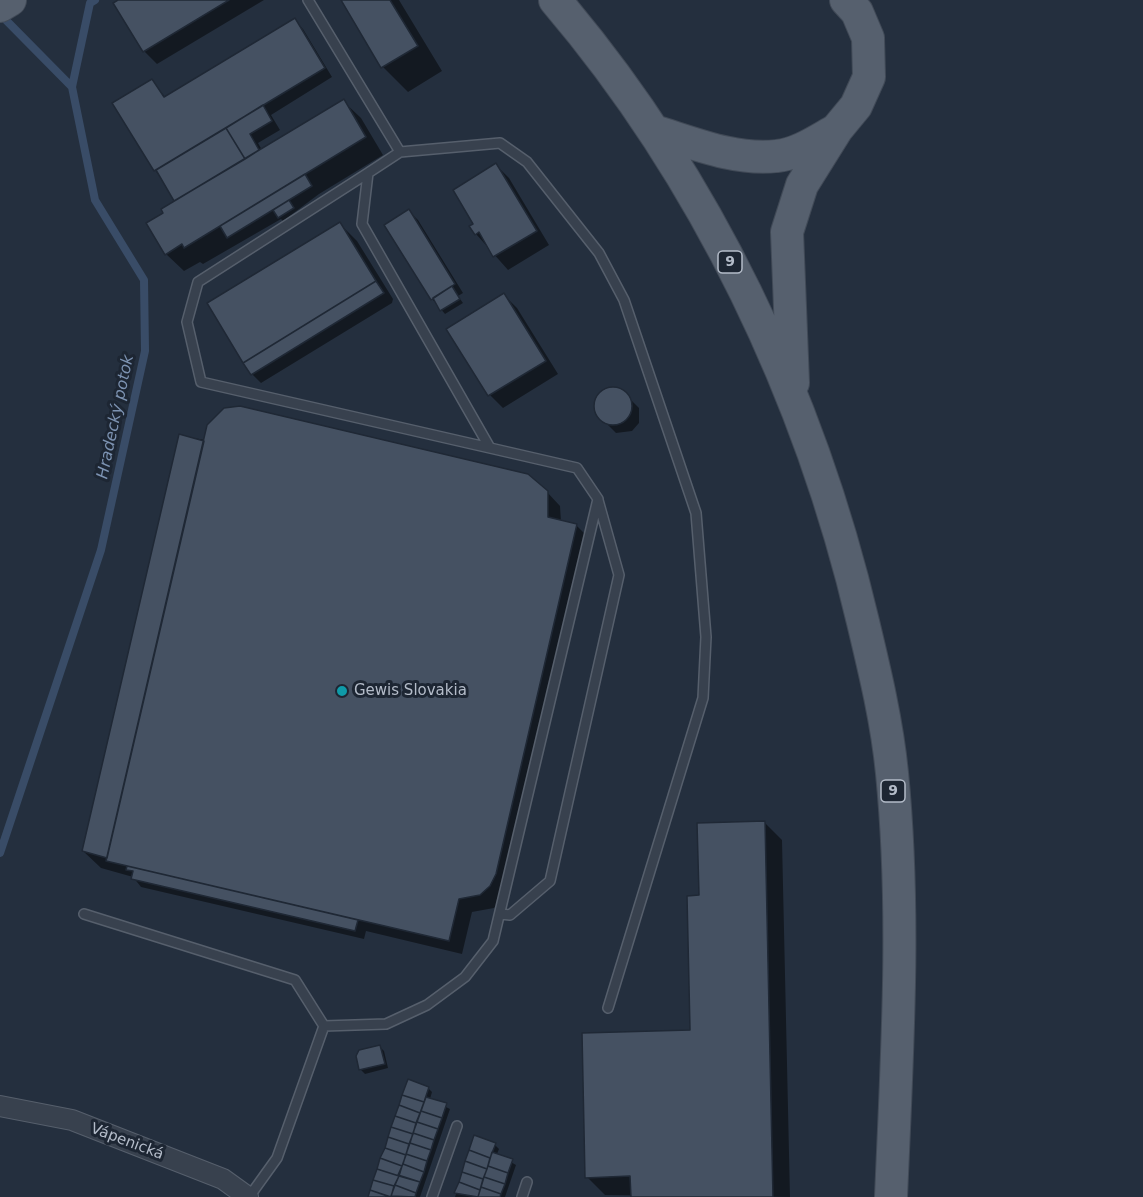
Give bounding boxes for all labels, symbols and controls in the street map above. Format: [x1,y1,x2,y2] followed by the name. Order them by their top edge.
[718,251,742,273] road number: 9
[93,353,139,481] water label: Hradecký potok
[354,682,467,700] place label: Gewis Slovakia
[335,684,349,698] marker: Gewis Slovakia
[881,780,905,802] road number: 9
[88,1120,166,1164] street label: Vápenická

